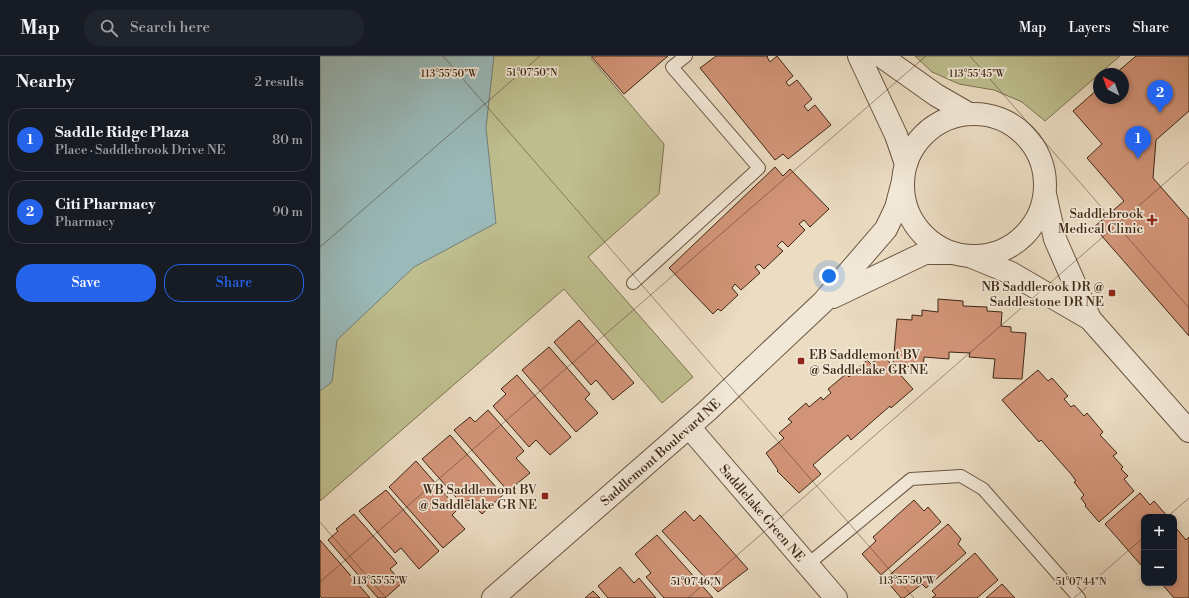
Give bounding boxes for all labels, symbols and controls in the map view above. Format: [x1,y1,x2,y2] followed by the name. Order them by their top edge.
[84,10,364,46] search box
[20,16,60,40] text: Map
[98,17,120,39] icon: search
[130,18,210,37] text: Search here
[1019,19,1046,37] text: Map
[1068,19,1111,37] text: Layers
[1133,19,1169,37] text: Share
[507,67,558,79] text: 51°07'50"N
[421,68,478,80] text: 113°55'50"W
[949,68,1006,80] text: 113°55'45"W
[1093,68,1129,104] north arrow
[16,71,75,93] text: Nearby
[255,74,304,90] text: 2 results
[1147,80,1173,113] pin: 2
[55,123,189,142] text: Saddle Ridge Plaza
[1125,126,1151,159] pin: 1
[27,132,33,148] text: 1
[272,132,303,148] text: 80 m
[55,142,226,158] text: Place · Saddlebrook Drive NE
[55,195,156,214] text: Citi Pharmacy
[26,204,34,220] text: 2
[272,204,303,220] text: 90 m
[1058,206,1144,237] place label: Saddlebrook Medical Clinic
[55,214,115,230] text: Pharmacy
[1146,214,1158,226] marker: Saddlebrook Medical Clinic
[16,264,156,302] button: Save
[164,264,304,302] button: Share
[819,266,839,286] your location
[981,279,1104,310] place label: NB Saddlerook DR @ Saddlestone DR NE
[1107,288,1117,298] marker: NB Saddlerook DR @ Saddlestone DR NE
[809,347,928,378] place label: EB Saddlemont BV @ Saddlelake GR NE
[796,356,806,366] marker: EB Saddlemont BV @ Saddlelake GR NE
[597,396,724,510] street label: Saddlemont Boulevard NE
[716,461,808,565] street label: Saddlelake Green NE
[418,482,538,513] place label: WB Saddlemont BV @ Saddlelake GR NE
[540,491,550,501] marker: WB Saddlemont BV @ Saddlelake GR NE
[1141,514,1177,586] map controls
[1141,514,1177,550] button: +
[1141,550,1177,586] button: −
[352,575,409,587] text: 113°55'55"W
[879,575,936,587] text: 113°55'50"W
[671,576,722,588] text: 51°07'46"N
[1056,576,1107,588] text: 51°07'44"N

